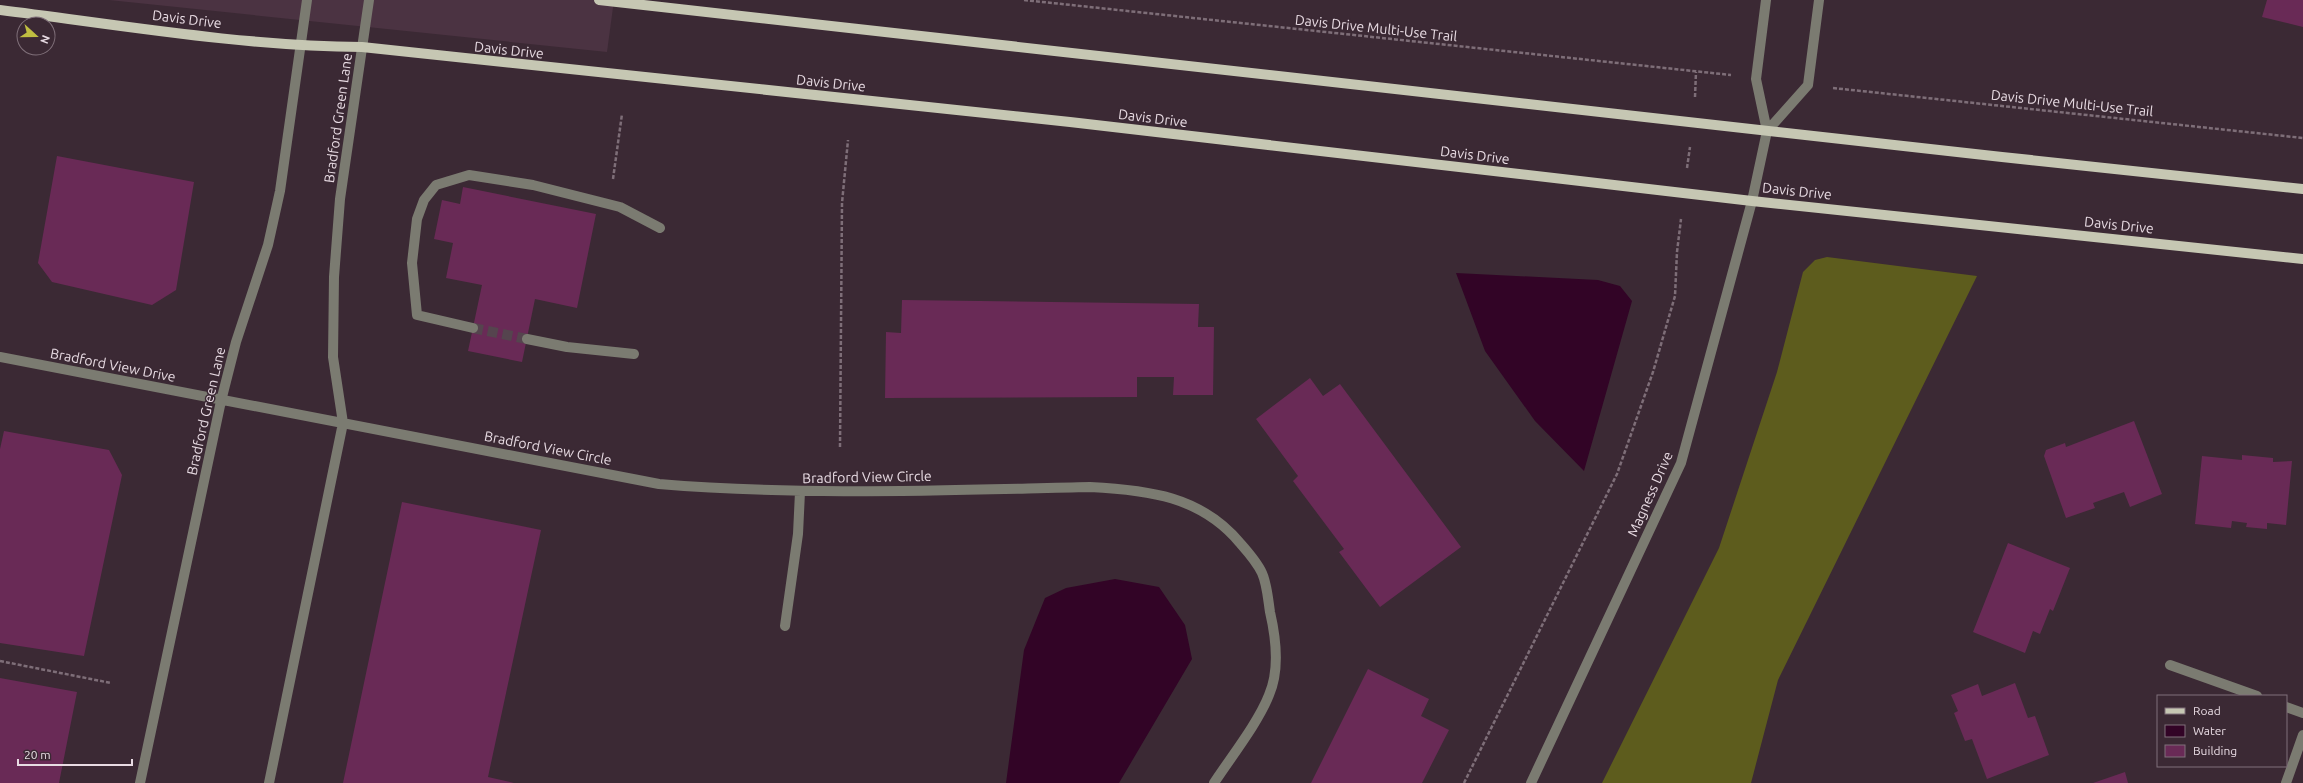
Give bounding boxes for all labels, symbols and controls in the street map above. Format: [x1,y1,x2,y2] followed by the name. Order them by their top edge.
[151,7,223,31] street label: Davis Drive
[1294,12,1458,45] street label: Davis Drive Multi-Use Trail
[16,16,56,56] north arrow
[38,34,52,46] text: N
[474,38,544,62] street label: Davis Drive
[321,52,355,184] street label: Bradford Green Lane
[796,71,866,95] street label: Davis Drive
[1990,87,2154,120] street label: Davis Drive Multi-Use Trail
[1117,106,1189,130] street label: Davis Drive
[1439,143,1511,167] street label: Davis Drive
[1762,179,1832,203] street label: Davis Drive
[2084,213,2154,237] street label: Davis Drive
[49,345,177,385] street label: Bradford View Drive
[183,345,229,477] street label: Bradford Green Lane
[483,428,613,468] street label: Bradford View Circle
[1624,449,1676,539] street label: Magness Drive
[802,468,932,486] street label: Bradford View Circle
[2157,695,2287,767] legend
[2193,704,2221,717] text: Road
[2193,724,2226,737] text: Water
[18,741,132,767] scale bar
[2193,744,2237,757] text: Building
[24,748,51,761] text: 20 m

